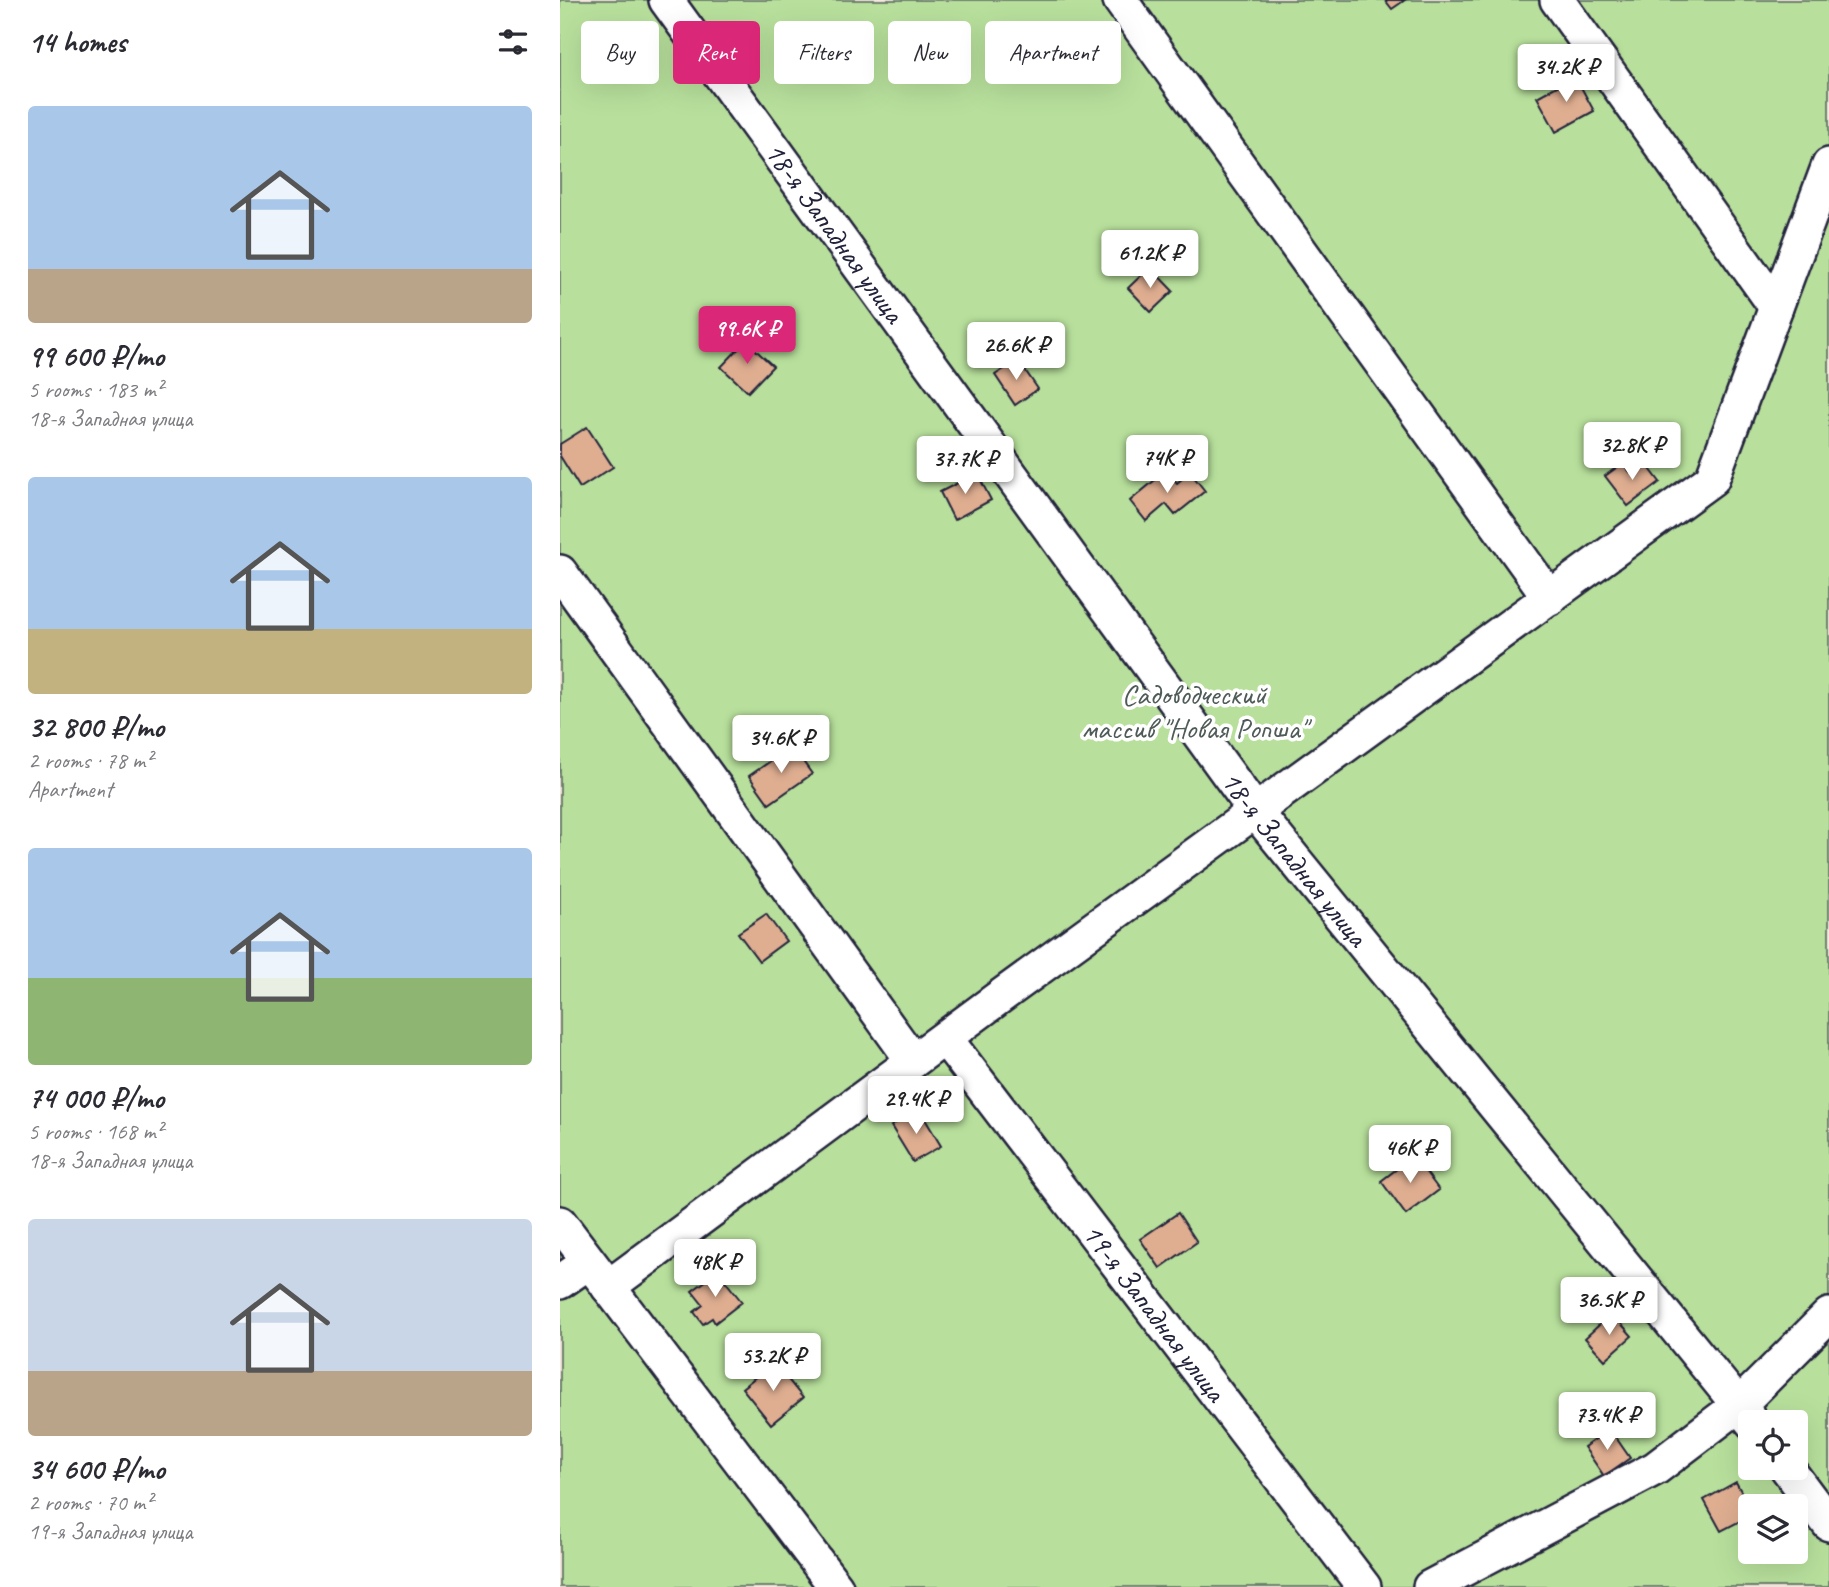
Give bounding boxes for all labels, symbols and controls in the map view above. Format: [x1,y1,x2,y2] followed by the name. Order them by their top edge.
[581,21,659,84] chip: Buy
[673,21,760,84] chip: Rent
[774,21,874,84] chip: Filters
[888,21,971,84] chip: New
[985,21,1121,84] chip: Apartment
[28,23,126,61] text: 14 homes
[494,23,532,61] icon: filters
[1501,44,1631,104] pin: 34.2K ₽
[1534,52,1598,81] text: 34.2K ₽
[756,134,914,332] street label: 18-я Западная улица
[217,152,343,278] icon: home
[1085,230,1215,290] pin: 61.2K ₽
[1117,238,1183,267] text: 61.2K ₽
[682,306,812,366] pin: 99.6K ₽
[715,314,779,343] text: 99.6K ₽
[951,322,1081,382] pin: 26.6K ₽
[983,330,1049,359] text: 26.6K ₽
[28,337,164,375] text: 99 600 ₽/mo
[28,375,163,404] text: 5 rooms · 183 m²
[28,404,192,433] text: 18-я Западная улица
[1567,422,1697,482] pin: 32.8K ₽
[1600,430,1664,459] text: 32.8K ₽
[1118,435,1216,495] pin: 74K ₽
[900,436,1030,496] pin: 37.7K ₽
[1142,443,1192,472] text: 74K ₽
[933,444,997,473] text: 37.7K ₽
[217,523,343,649] icon: home
[1081,675,1312,747] park label: Садоводческий массив "Новая Ропша"
[28,708,164,746] text: 32 800 ₽/mo
[716,716,846,775] pin: 34.6K ₽
[748,723,814,752] text: 34.6K ₽
[28,746,152,775] text: 2 rooms · 78 m²
[1213,763,1378,956] street label: 18-я Западная улица
[28,775,113,804] text: Apartment
[217,894,343,1020] icon: home
[851,1076,981,1136] pin: 29.4K ₽
[28,1079,164,1117] text: 74 000 ₽/mo
[884,1084,948,1113] text: 29.4K ₽
[28,1117,163,1146] text: 5 rooms · 168 m²
[1361,1126,1459,1185] pin: 46K ₽
[1385,1133,1435,1162] text: 46K ₽
[28,1146,192,1175] text: 18-я Западная улица
[1074,1215,1236,1411] street label: 19-я Западная улица
[666,1240,764,1299] pin: 48K ₽
[690,1247,740,1276] text: 48K ₽
[217,1265,343,1391] icon: home
[1544,1278,1674,1337] pin: 36.5K ₽
[1577,1285,1641,1314] text: 36.5K ₽
[708,1334,838,1393] pin: 53.2K ₽
[741,1341,805,1370] text: 53.2K ₽
[1542,1392,1672,1452] pin: 73.4K ₽
[1575,1400,1639,1429] text: 73.4K ₽
[1738,1410,1808,1564] map controls
[1738,1410,1808,1480] button: locate
[28,1450,165,1488] text: 34 600 ₽/mo
[28,1488,152,1517] text: 2 rooms · 70 m²
[1738,1494,1808,1564] button: layers
[28,1517,192,1546] text: 19-я Западная улица

